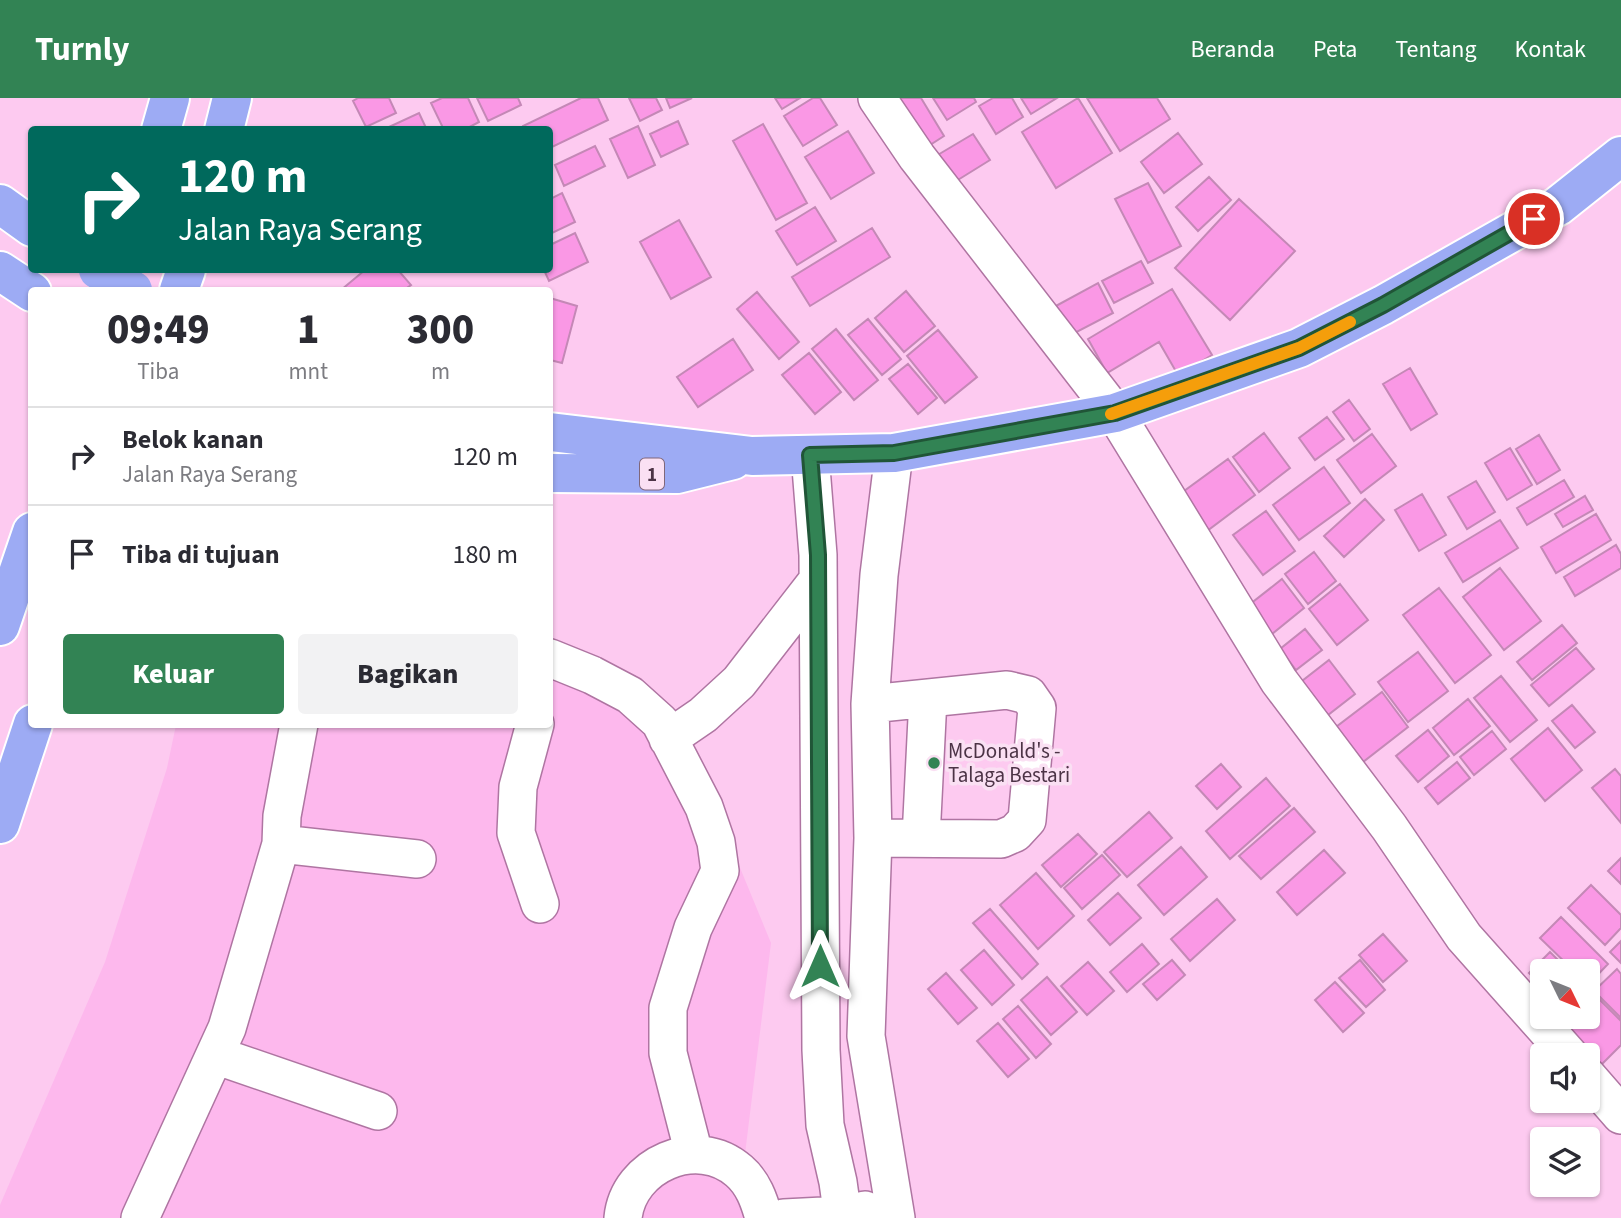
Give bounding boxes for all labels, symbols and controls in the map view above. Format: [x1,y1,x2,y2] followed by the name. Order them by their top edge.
[35,26,129,73] text: Turnly
[1191,32,1275,67] text: Beranda
[1313,32,1357,67] text: Peta
[1395,32,1477,67] text: Tentang
[1515,32,1586,67] text: Kontak
[178,142,307,212] text: 120 m
[63,154,154,245] icon: right
[1504,189,1564,249] pin
[1515,200,1553,238] icon: arrive
[178,207,422,253] text: Jalan Raya Serang
[107,300,210,360] text: 09:49
[297,300,319,360] text: 1
[407,300,474,360] text: 300
[137,355,179,388] text: Tiba
[288,355,328,388] text: mnt
[431,355,450,388] text: m
[122,421,264,458] text: Belok kanan
[63,437,101,475] icon: right
[452,438,518,475] text: 120 m
[122,458,297,491] text: Jalan Raya Serang
[640,458,664,490] road number: 1
[63,535,101,573] icon: arrive
[122,536,280,573] text: Tiba di tujuan
[452,536,518,573] text: 180 m
[63,634,284,714] button: Keluar
[298,634,518,714] button: Bagikan
[948,736,1070,790] place label: McDonald's - Talaga Bestari
[926,755,942,771] marker: McDonald's - Talaga Bestari
[783,929,857,1003] position arrow
[1530,959,1600,1029] north arrow
[1530,959,1600,1197] map controls
[1530,1043,1600,1113] button: sound
[1530,1127,1600,1197] button: layers

